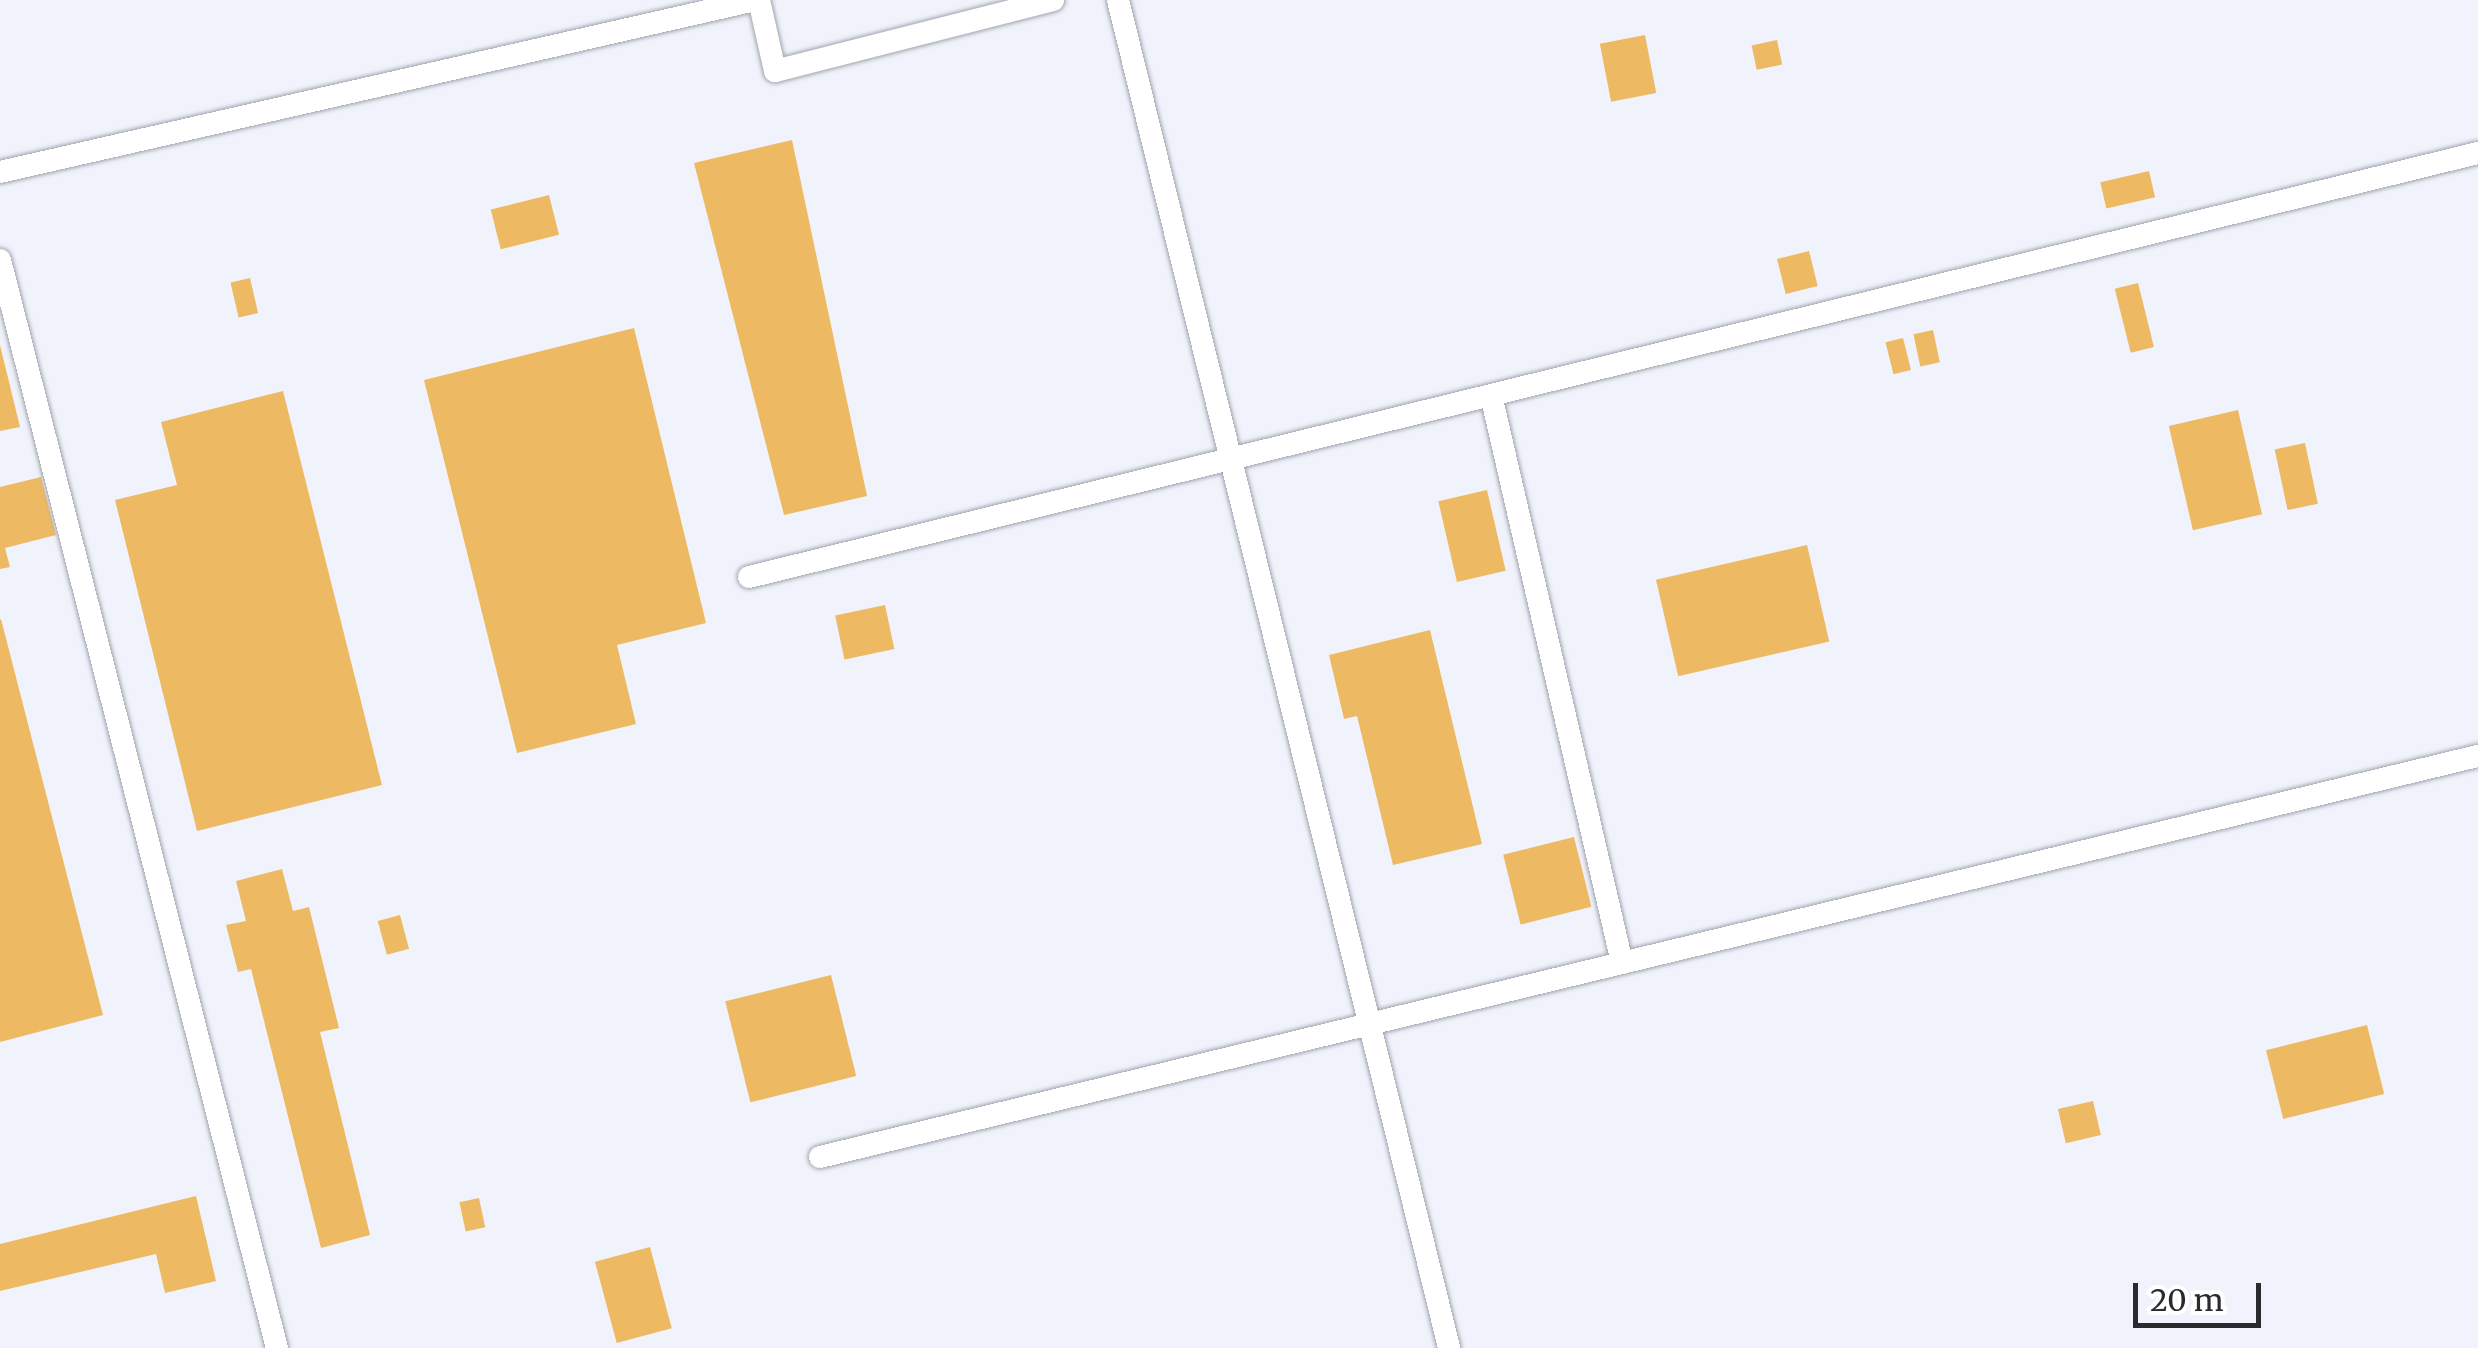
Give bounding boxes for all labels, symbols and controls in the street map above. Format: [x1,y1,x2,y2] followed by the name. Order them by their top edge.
[2138,1263,2266,1325] scale bar
[2150,1281,2223,1319] text: 20 m

